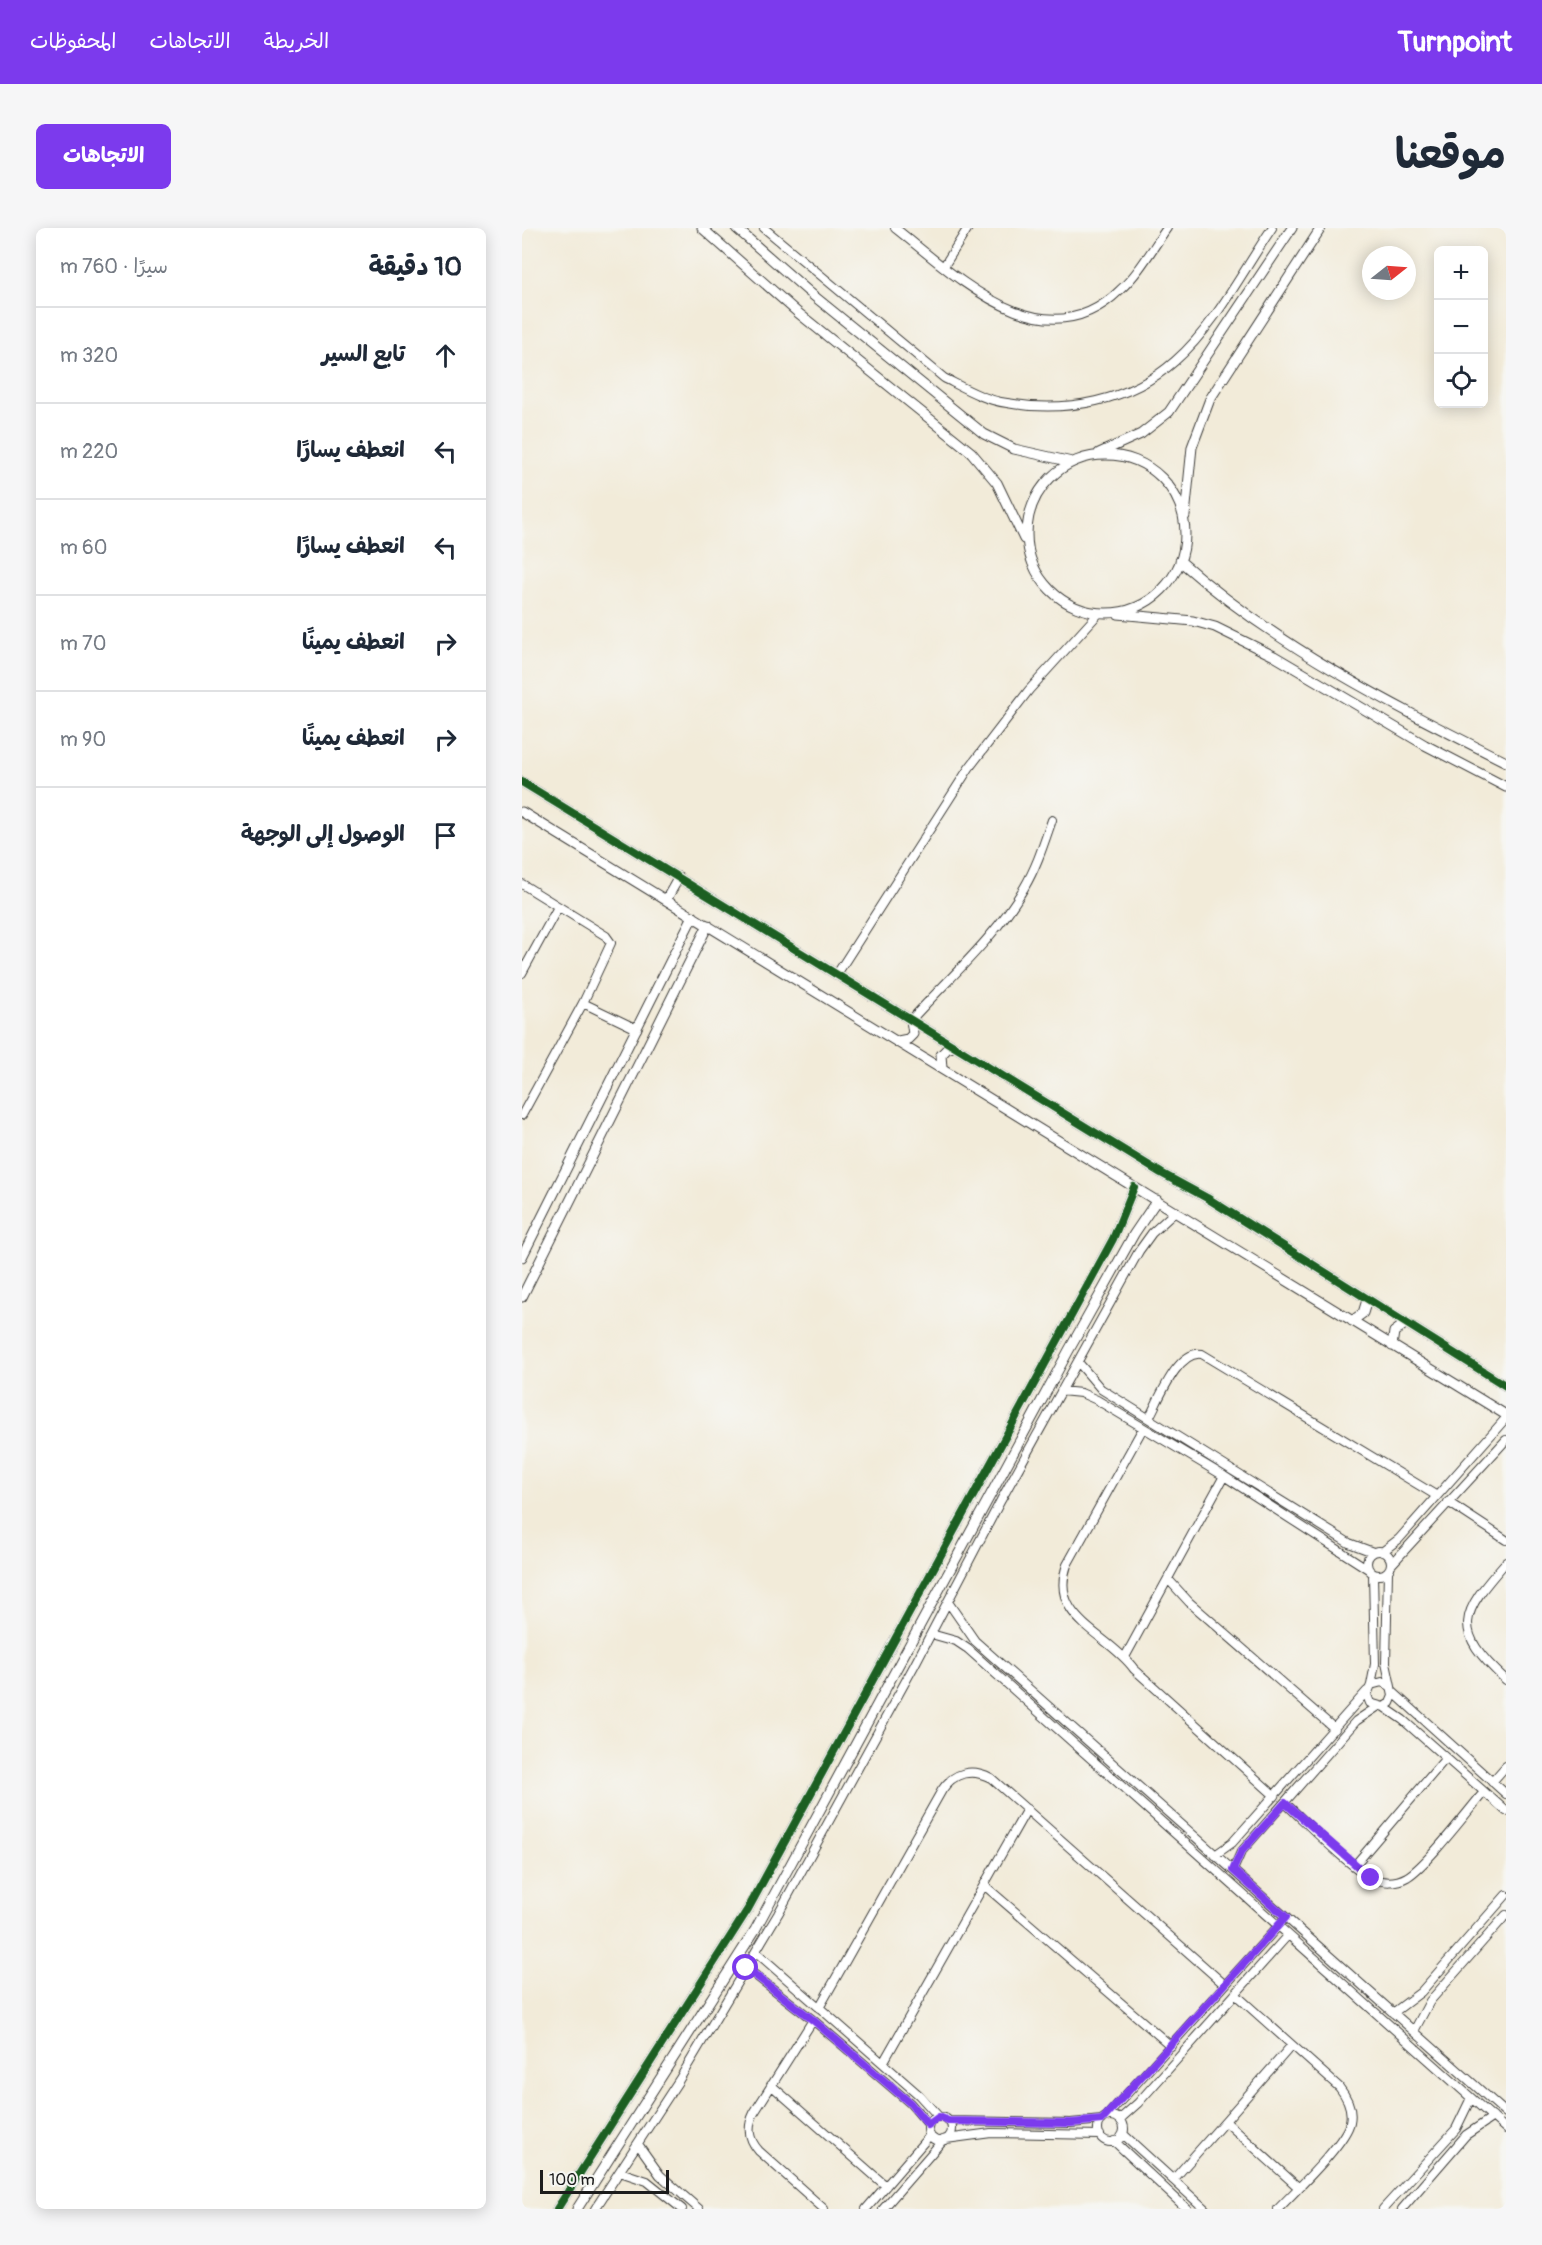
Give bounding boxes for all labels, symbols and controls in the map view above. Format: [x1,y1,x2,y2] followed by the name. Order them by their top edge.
[1398,25,1512,60] text: Turnpoint
[30,28,116,55] text: المحفوظات
[149,28,231,55] text: الاتجاهات
[264,28,329,55] text: الخريطة
[36,124,171,189] button: الاتجاهات
[1395,129,1506,181] text: موقعنا
[1362,246,1416,300] north arrow
[1434,246,1488,408] map controls
[1434,246,1488,300] button: +
[368,251,462,283] text: 10 دقيقة
[60,254,168,279] text: سيرًا · 760 m
[1434,300,1488,354] button: −
[429,339,462,372] icon: ahead
[322,340,405,368] text: تابع السير
[60,343,118,368] text: 320 m
[1434,354,1488,408] button: locate
[429,435,462,468] icon: left
[296,436,405,464] text: انعطف يسارًا
[60,439,118,464] text: 220 m
[429,531,462,564] icon: left
[296,532,405,560] text: انعطف يسارًا
[60,535,107,560] text: 60 m
[429,627,462,660] icon: right
[302,628,405,656] text: انعطف يمينًا
[60,631,106,656] text: 70 m
[429,723,462,756] icon: right
[302,724,405,752] text: انعطف يمينًا
[60,727,106,752] text: 90 m
[429,819,462,852] icon: arrive
[241,820,405,848] text: الوصول إلى الوجهة
[1357,1864,1383,1890] route end
[732,1954,758,1980] route start
[540,2167,669,2194] scale bar
[549,2170,595,2190] text: 100 m

